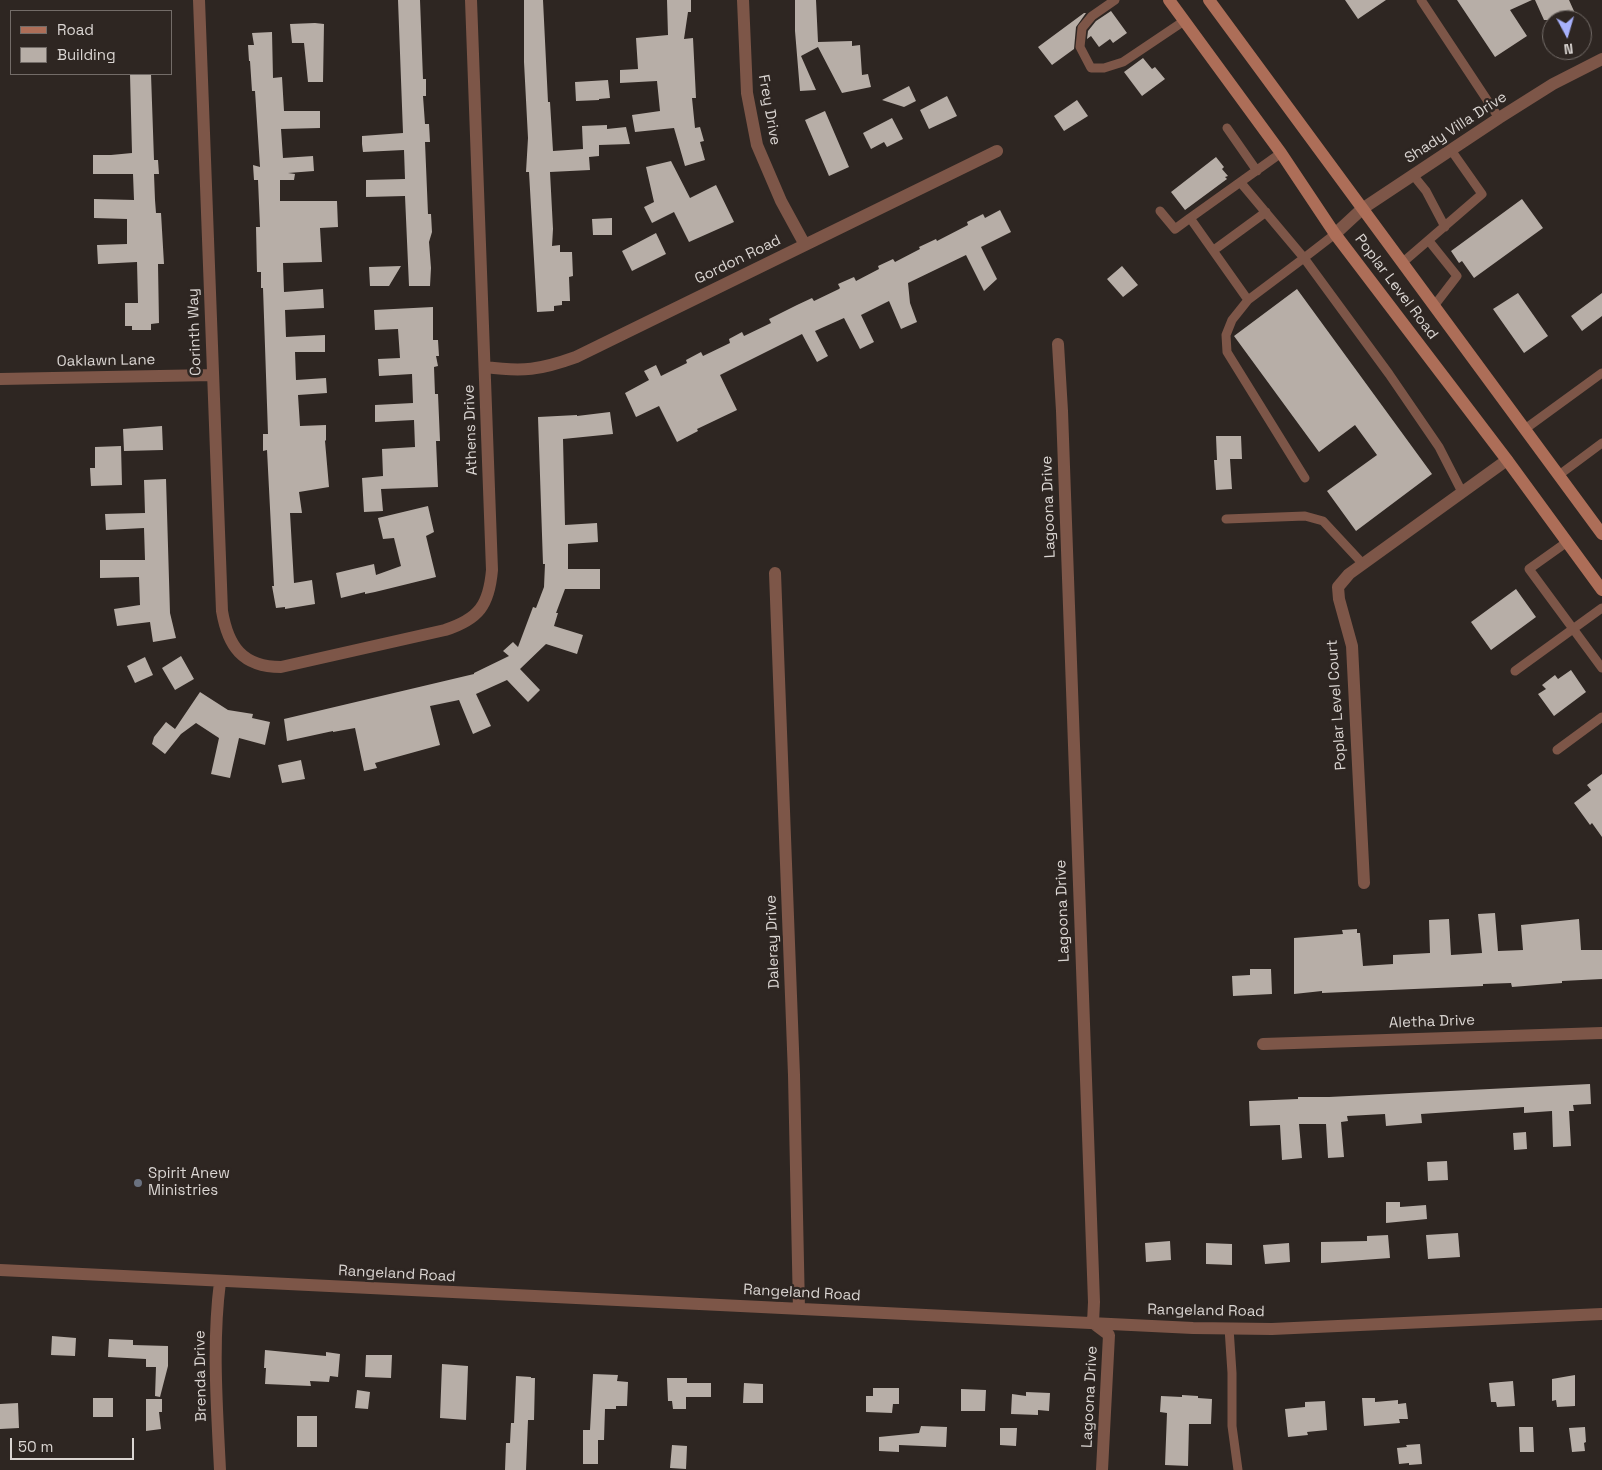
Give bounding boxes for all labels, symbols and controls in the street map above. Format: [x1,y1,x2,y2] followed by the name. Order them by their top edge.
[10,10,172,75] legend
[1542,10,1592,60] north arrow
[57,20,94,39] text: Road
[1563,39,1574,58] text: N
[57,45,116,64] text: Building
[754,73,784,147] street label: Frey Drive
[1402,88,1510,168] street label: Shady Villa Drive
[692,231,784,289] street label: Gordon Road
[1351,231,1441,343] street label: Poplar Level Road
[184,288,206,376] street label: Corinth Way
[56,351,156,371] street label: Oaklawn Lane
[460,384,482,476] street label: Athens Drive
[1038,456,1060,558] street label: Lagoona Drive
[1323,639,1351,771] street label: Poplar Level Court
[1052,860,1074,962] street label: Lagoona Drive
[762,895,784,989] street label: Daleray Drive
[1389,1012,1475,1032] street label: Aletha Drive
[148,1165,230,1200] place label: Spirit Anew Ministries
[132,1177,144,1189] marker: Spirit Anew Ministries
[338,1262,456,1286] street label: Rangeland Road
[743,1281,861,1305] street label: Rangeland Road
[1147,1301,1265,1321] street label: Rangeland Road
[191,1330,211,1422] street label: Brenda Drive
[1078,1345,1102,1449] street label: Lagoona Drive
[12,1428,136,1460] scale bar
[18,1437,53,1456] text: 50 m

